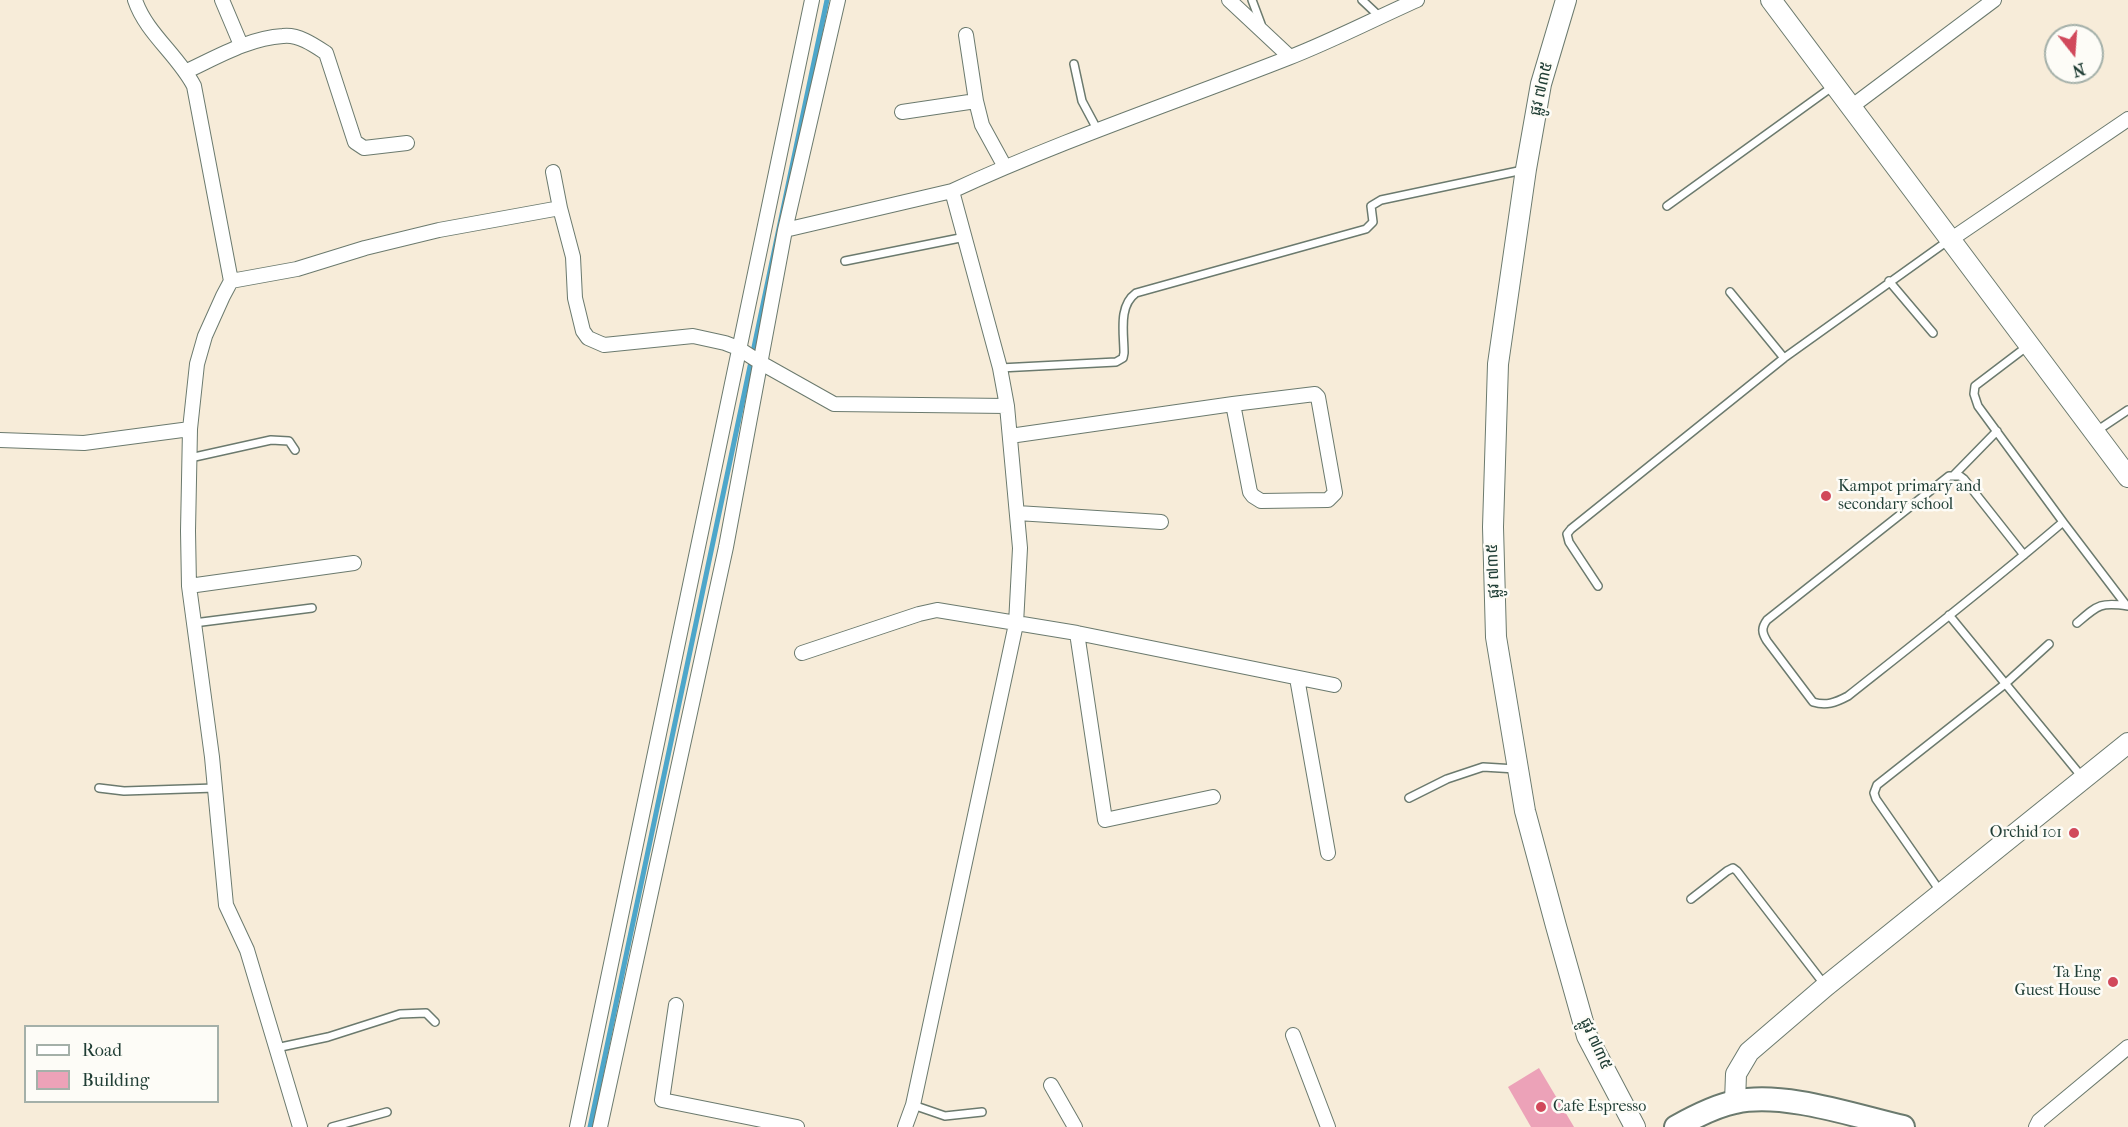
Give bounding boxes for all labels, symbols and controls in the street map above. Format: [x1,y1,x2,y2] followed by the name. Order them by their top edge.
[2044,24,2104,84] north arrow
[2070,59,2087,81] text: N
[1526,60,1558,118] street label: ផ្លូវ ៧៣៥
[1838,477,1981,515] place label: Kampot primary and secondary school
[1819,489,1833,503] marker: Kampot primary and secondary school
[1483,543,1505,599] street label: ផ្លូវ ៧៣៥
[1990,823,2062,843] place label: Orchid 101
[2067,826,2081,840] marker: Orchid 101
[2014,963,2101,1001] place label: Ta Eng Guest House
[2106,975,2120,989] marker: Ta Eng Guest House
[1575,1015,1615,1073] street label: ផ្លូវ ៧៣៥
[24,1025,219,1103] legend
[82,1040,122,1061] text: Road
[82,1070,149,1091] text: Building
[1553,1097,1646,1117] place label: Cafe Espresso
[1534,1100,1548,1114] marker: Cafe Espresso

